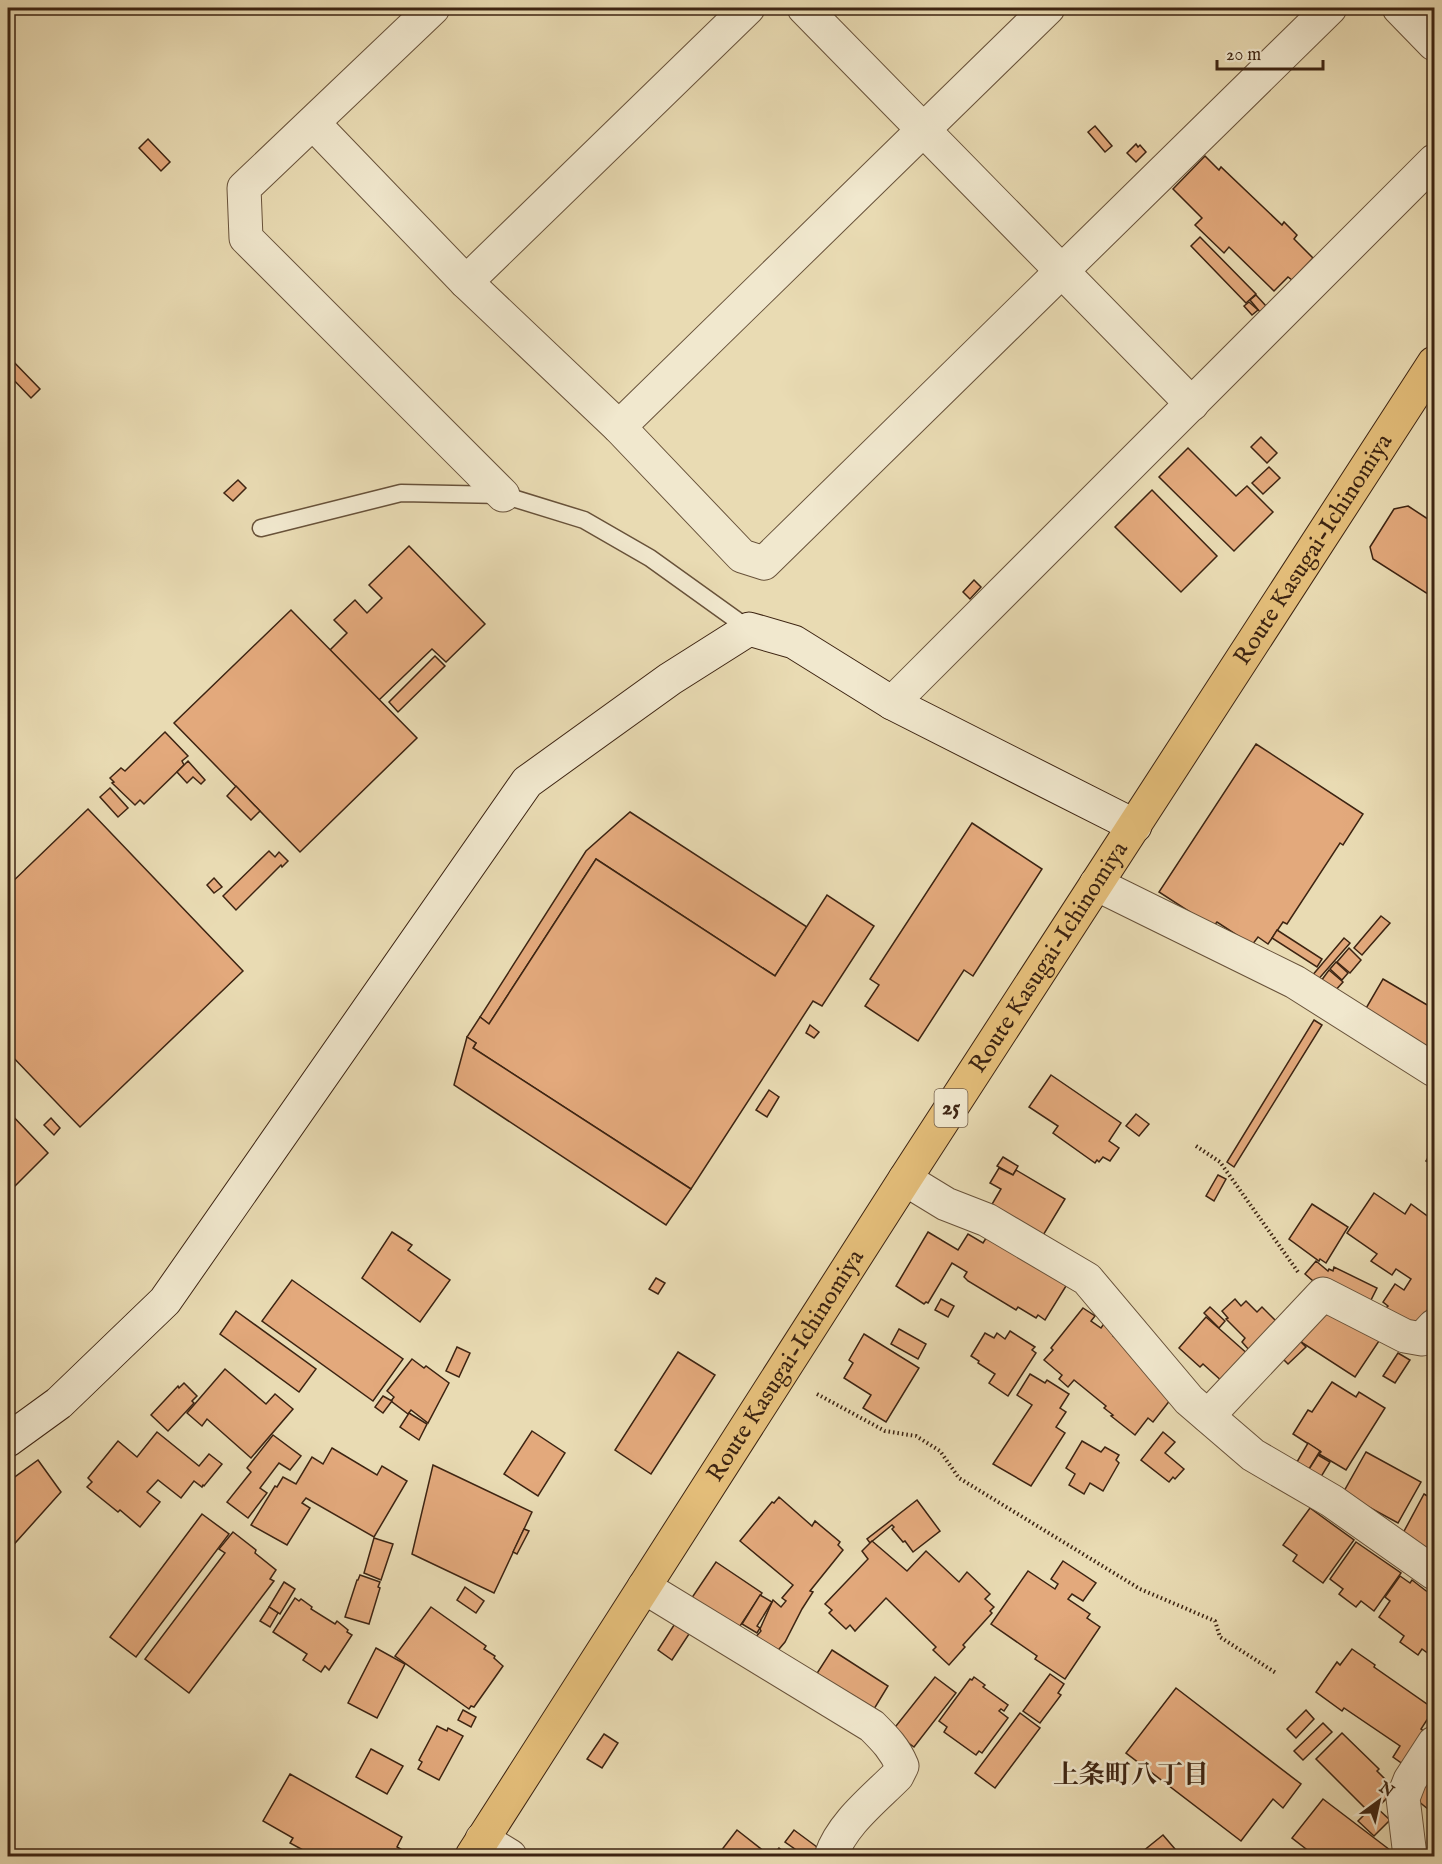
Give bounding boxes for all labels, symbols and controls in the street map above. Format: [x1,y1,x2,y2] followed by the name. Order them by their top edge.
[1217,33,1324,71] scale bar
[1226,44,1261,67] text: 20 m
[1227,427,1400,671] street label: Route Kasugai-Ichinomiya
[962,835,1136,1079] street label: Route Kasugai-Ichinomiya
[934,1089,968,1127] road number: 25
[700,1243,872,1488] street label: Route Kasugai-Ichinomiya
[1053,1759,1209,1792] district label: 上条町八丁目
[1349,1771,1409,1831] north arrow
[1374,1777,1397,1802] text: N

